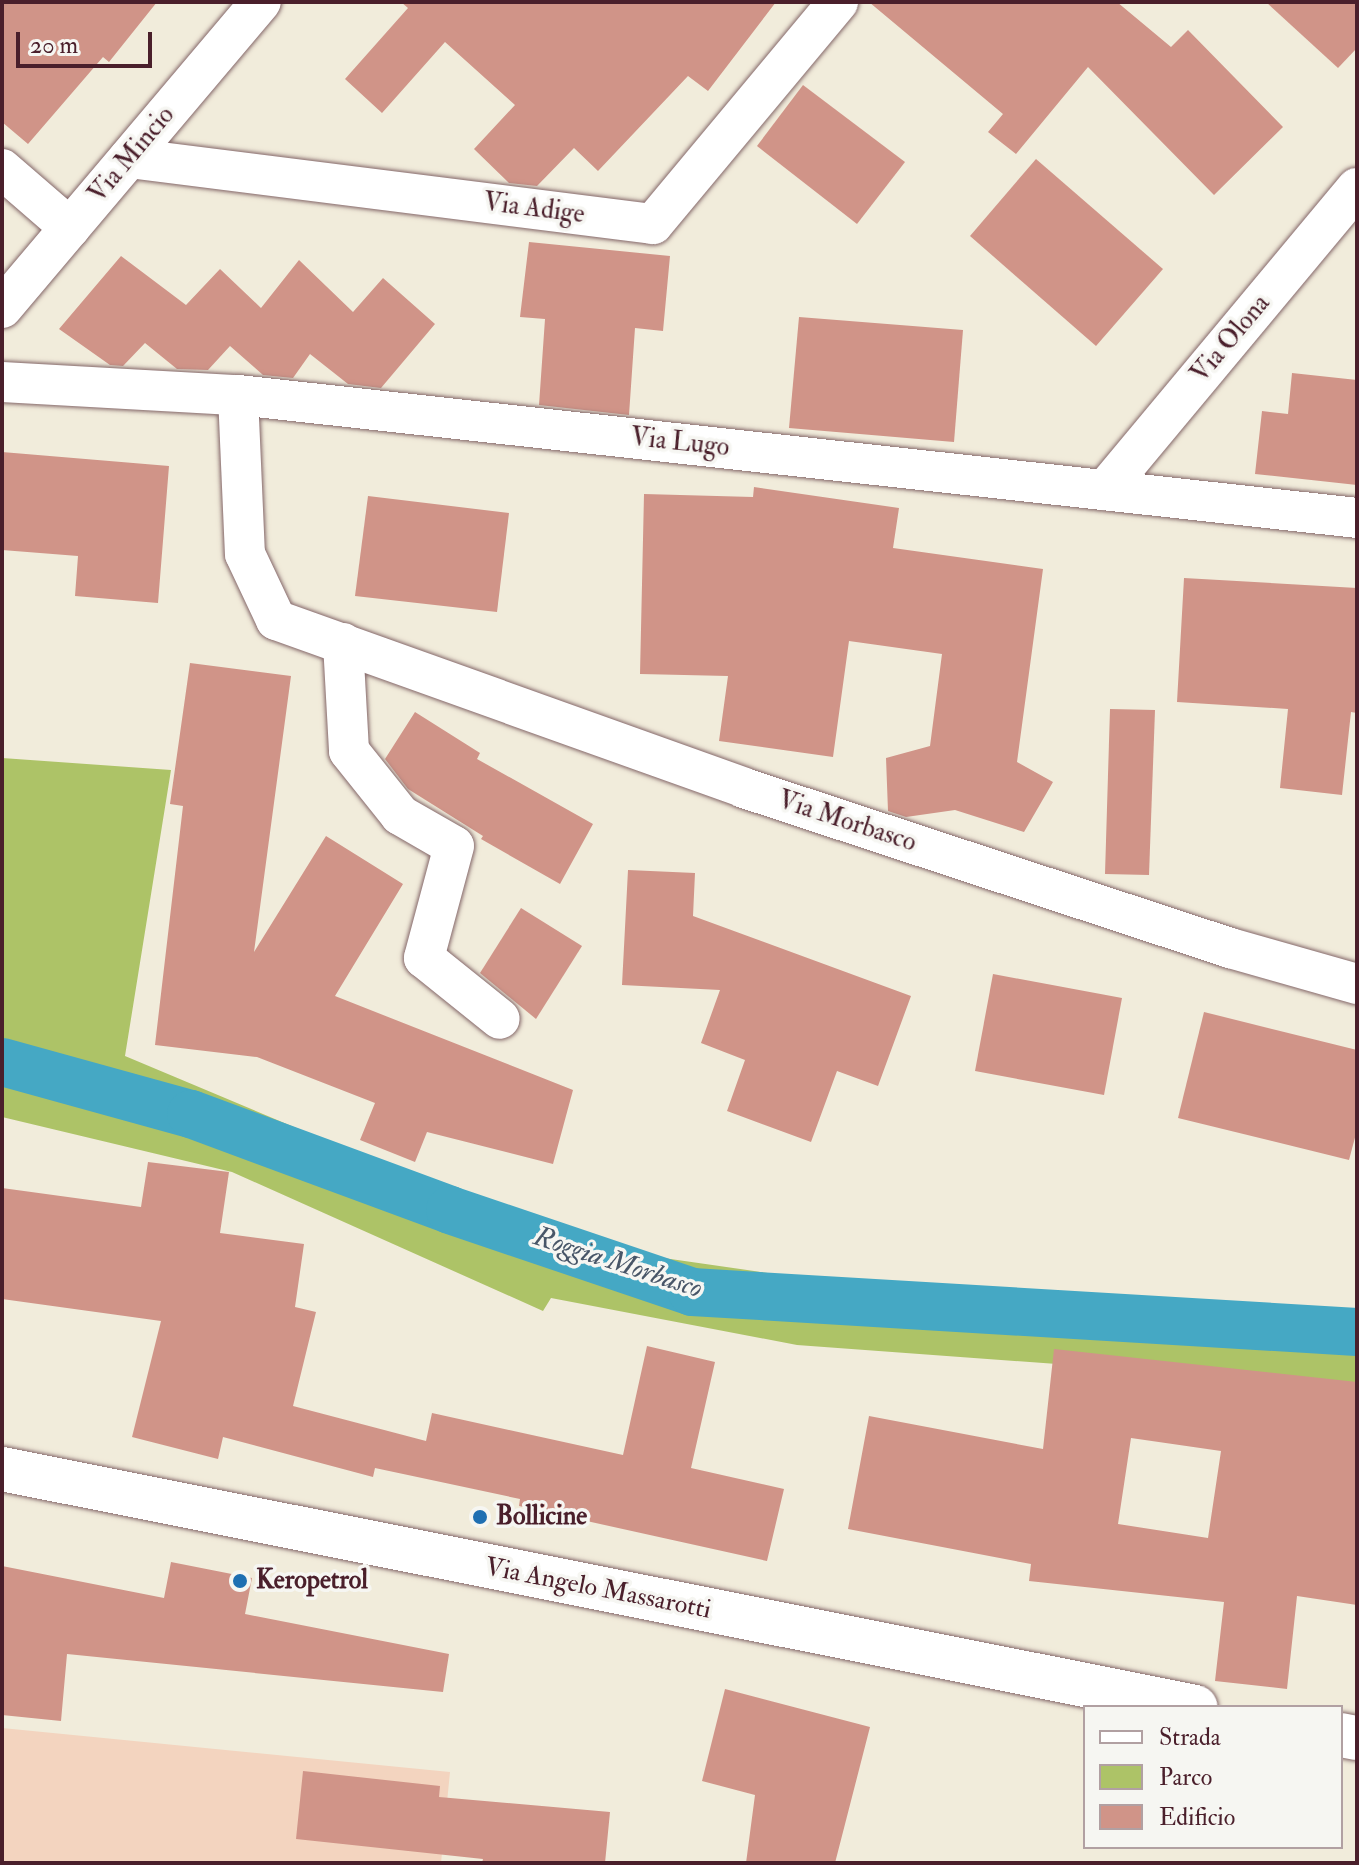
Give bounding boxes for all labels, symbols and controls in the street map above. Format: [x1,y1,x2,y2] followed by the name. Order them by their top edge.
[20,16,156,66] scale bar
[30,30,78,61] text: 20 m
[83,100,181,210] street label: Via Mincio
[482,187,586,231] street label: Via Adige
[1185,289,1277,389] street label: Via Olona
[629,422,731,464] street label: Via Lugo
[774,785,920,859] street label: Via Morbasco
[530,1220,706,1306] water label: Roggia Morbasco
[496,1501,587,1533] place label: Bollicine
[471,1508,489,1526] marker: Bollicine
[482,1552,714,1626] street label: Via Angelo Massarotti
[256,1565,368,1597] place label: Keropetrol
[231,1572,249,1590] marker: Keropetrol
[1083,1705,1343,1849] legend
[1159,1722,1221,1753] text: Strada
[1159,1762,1212,1793] text: Parco
[1159,1802,1235,1833] text: Edificio

